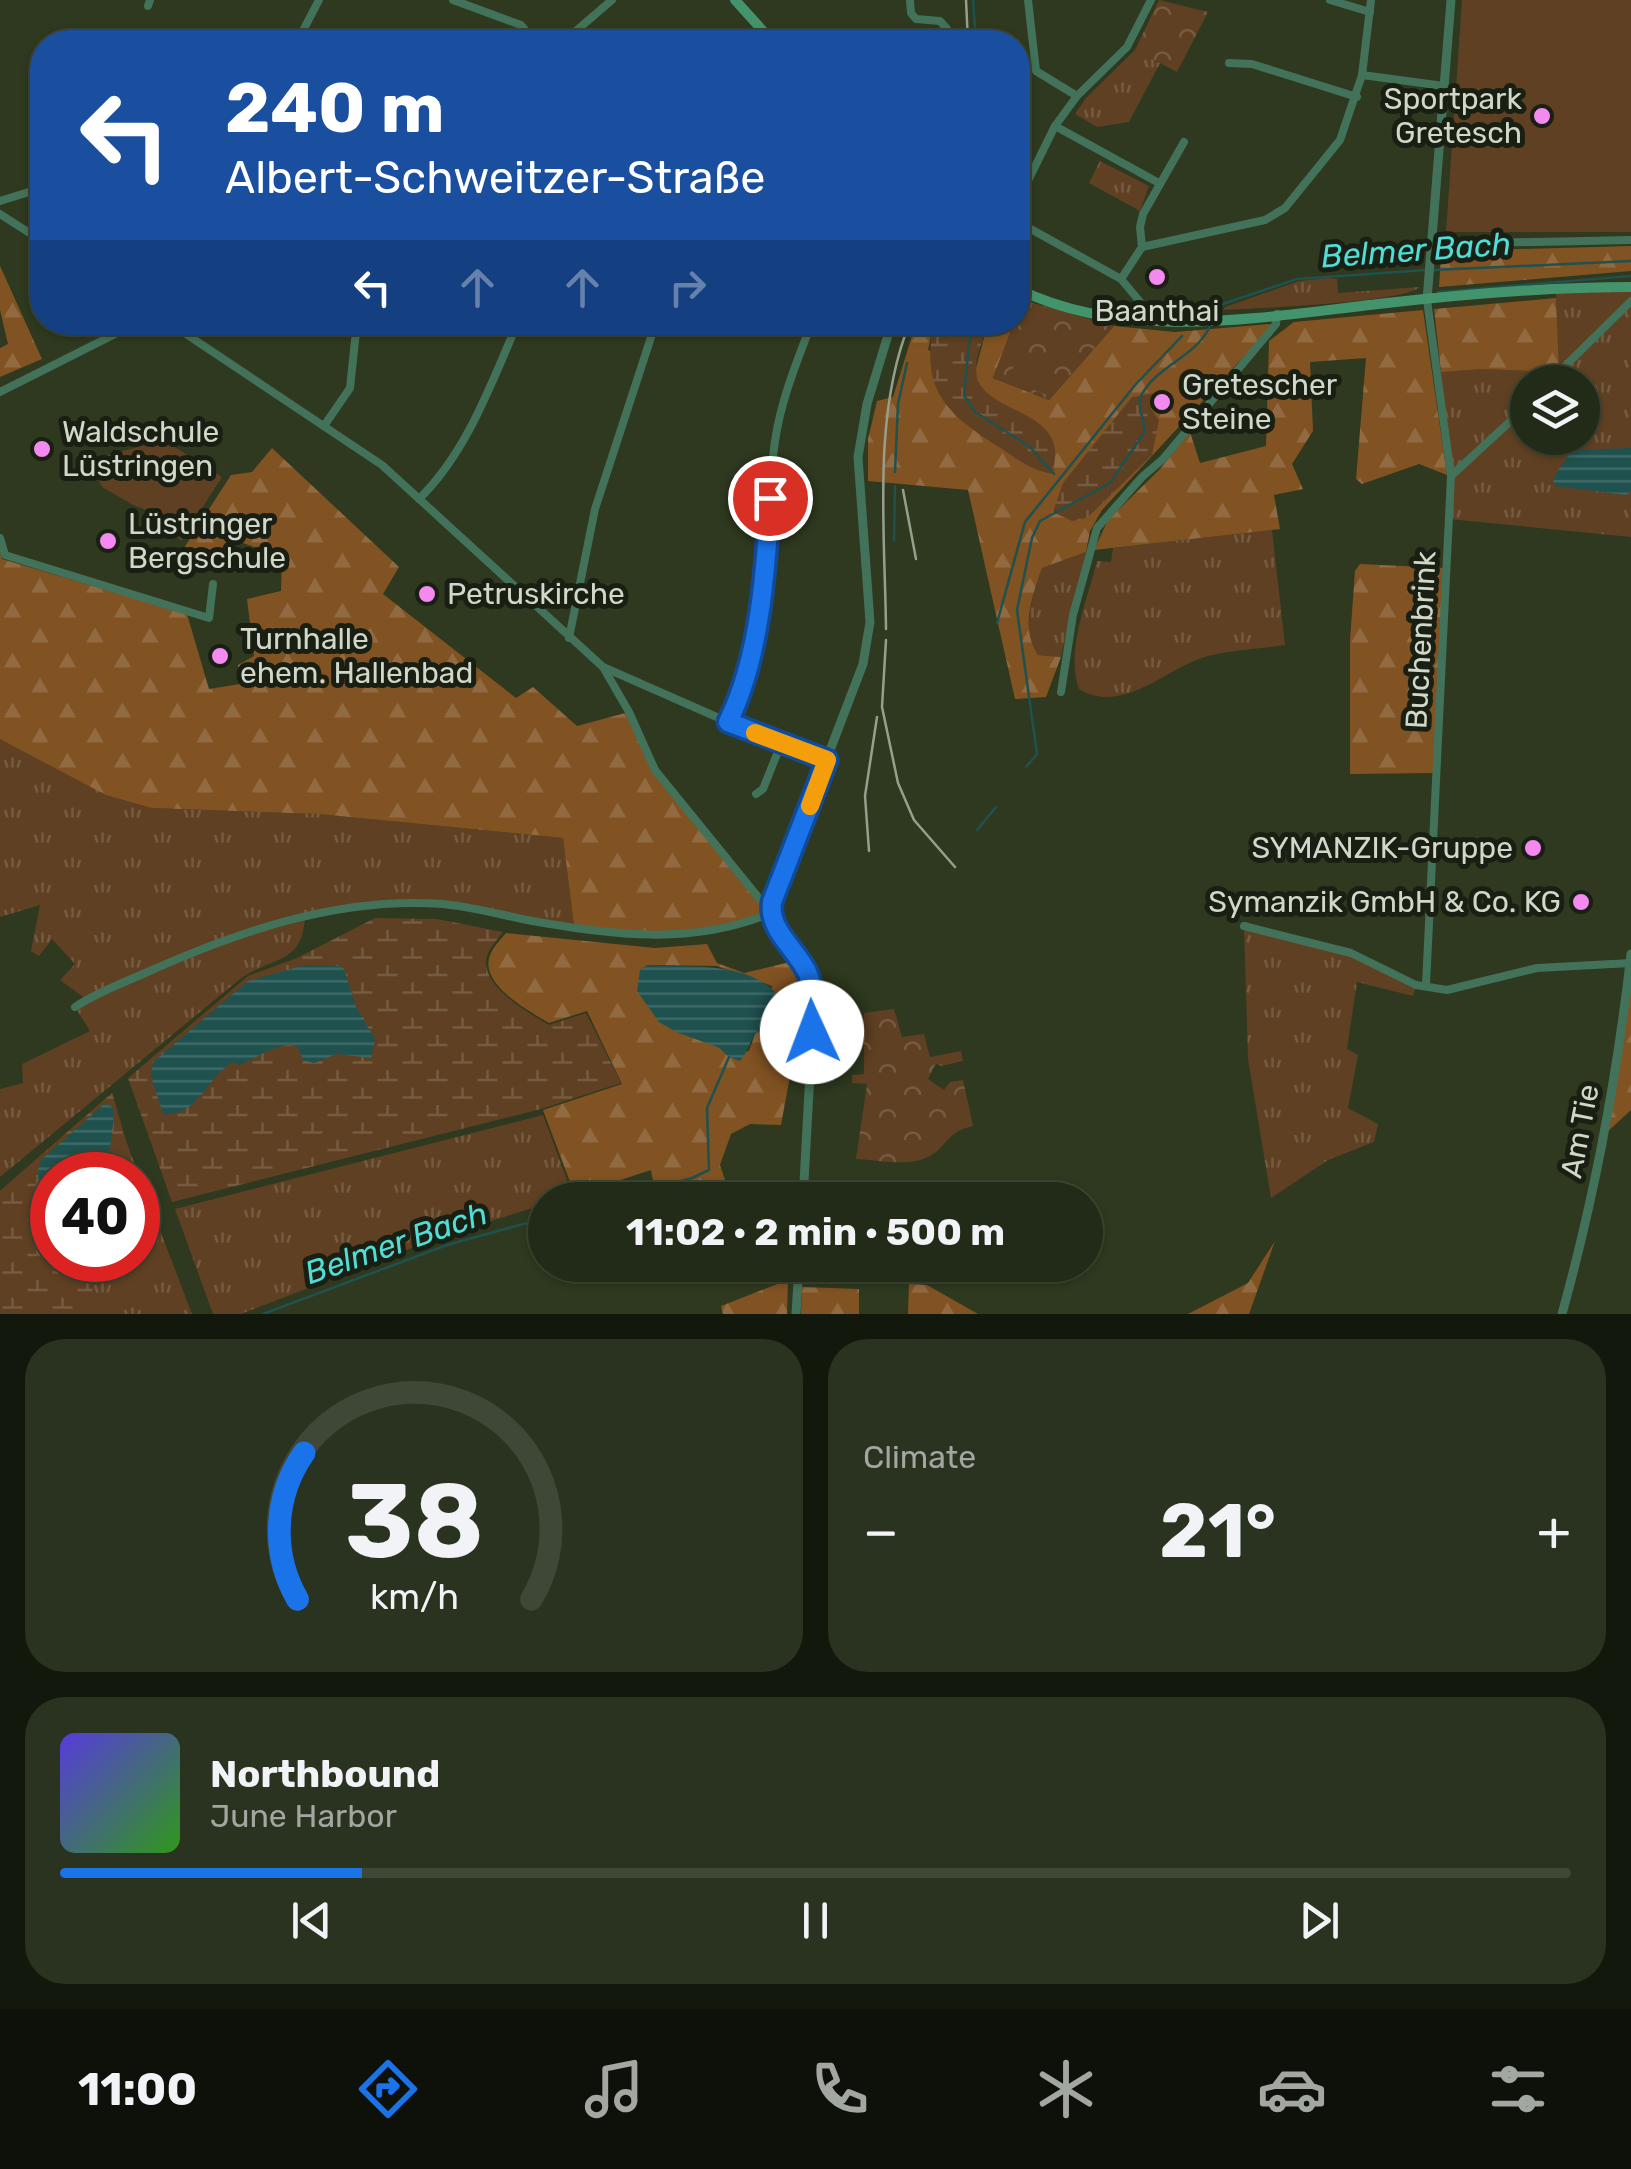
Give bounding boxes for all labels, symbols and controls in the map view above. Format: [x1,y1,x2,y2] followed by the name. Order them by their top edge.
[225,67,445,150] text: 240 m
[60,70,190,200] icon: left
[1384,81,1523,151] place label: Sportpark Gretesch
[1531,105,1553,127] marker: Sportpark Gretesch
[225,151,765,204] text: Albert-Schweitzer-Straße
[1320,224,1512,276] water label: Belmer Bach
[345,260,400,315] icon: left
[450,260,505,315] icon: ahead
[555,260,610,315] icon: ahead
[660,260,715,315] icon: right
[1146,266,1168,288] marker: Baanthai
[1095,293,1219,329] place label: Baanthai
[1510,365,1600,455] map controls
[1510,365,1600,455] button: layers
[1182,367,1338,437] place label: Gretescher Steine
[1151,391,1173,413] marker: Gretescher Steine
[62,414,219,484] place label: Waldschule Lüstringen
[31,438,53,460] marker: Waldschule Lüstringen
[728,456,813,541] pin
[743,471,798,526] icon: arrive
[128,506,286,576] place label: Lüstringer Bergschule
[97,530,119,552] marker: Lüstringer Bergschule
[1398,550,1444,730] street label: Buchenbrink
[447,576,625,612] place label: Petruskirche
[416,583,438,605] marker: Petruskirche
[240,621,473,691] place label: Turnhalle ehem. Hallenbad
[209,645,231,667] marker: Turnhalle ehem. Hallenbad
[1251,830,1513,866] place label: SYMANZIK-Gruppe
[1522,837,1544,859] marker: SYMANZIK-Gruppe
[1208,884,1561,920] place label: Symanzik GmbH & Co. KG
[1570,891,1592,913] marker: Symanzik GmbH & Co. KG
[760,980,864,1084] position arrow
[1553,1081,1607,1181] street label: Am Tie
[30,1152,160,1282] speed limit sign: 40
[300,1194,492,1292] water label: Belmer Bach
[626,1209,1005,1255] text: 11:02 · 2 min · 500 m
[863,1438,976,1476] text: Climate
[345,1460,483,1583] text: 38
[1159,1487,1276,1576] text: 21°
[863,1499,899,1564] text: −
[1537,1499,1571,1564] text: +
[369,1576,459,1618] text: km/h
[210,1751,440,1797] text: Northbound
[210,1797,397,1835] text: June Harbor
[284,1893,339,1948] icon: previous
[788,1893,843,1948] icon: pause
[1292,1893,1347,1948] icon: next
[353,2054,423,2124] icon: directions
[579,2054,649,2124] icon: music
[805,2054,875,2124] icon: phone
[1031,2054,1101,2124] icon: climate
[1257,2054,1327,2124] icon: car
[1483,2054,1553,2124] icon: filters
[78,2063,197,2116] text: 11:00

